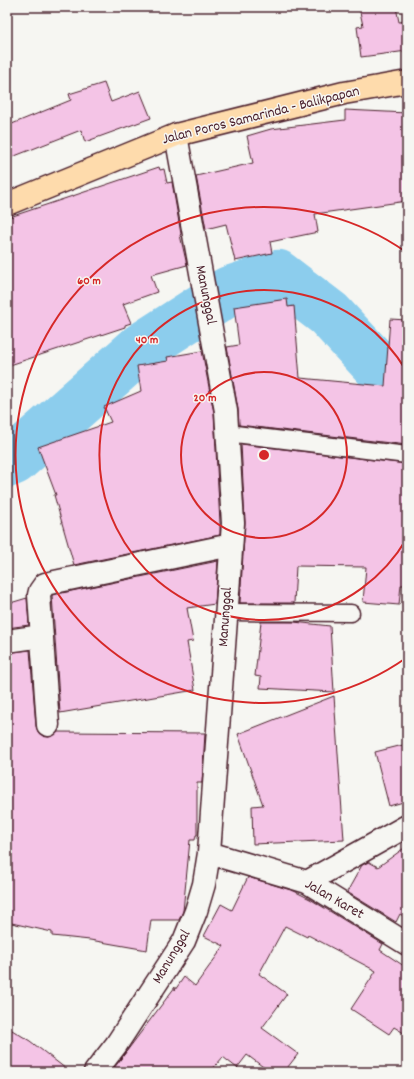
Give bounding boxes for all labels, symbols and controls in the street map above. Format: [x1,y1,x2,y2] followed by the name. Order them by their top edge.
[160,81,362,151] street label: Jalan Poros Samarinda - Balikpapan
[188,263,222,327] street label: Manunggal
[77,273,101,290] text: 60 m
[136,332,158,349] text: 40 m
[194,390,216,407] text: 20 m
[257,448,271,462] centre of rings
[213,586,239,648] street label: Manunggal
[300,874,368,926] street label: Jalan Karet
[147,925,197,988] street label: Manunggal

